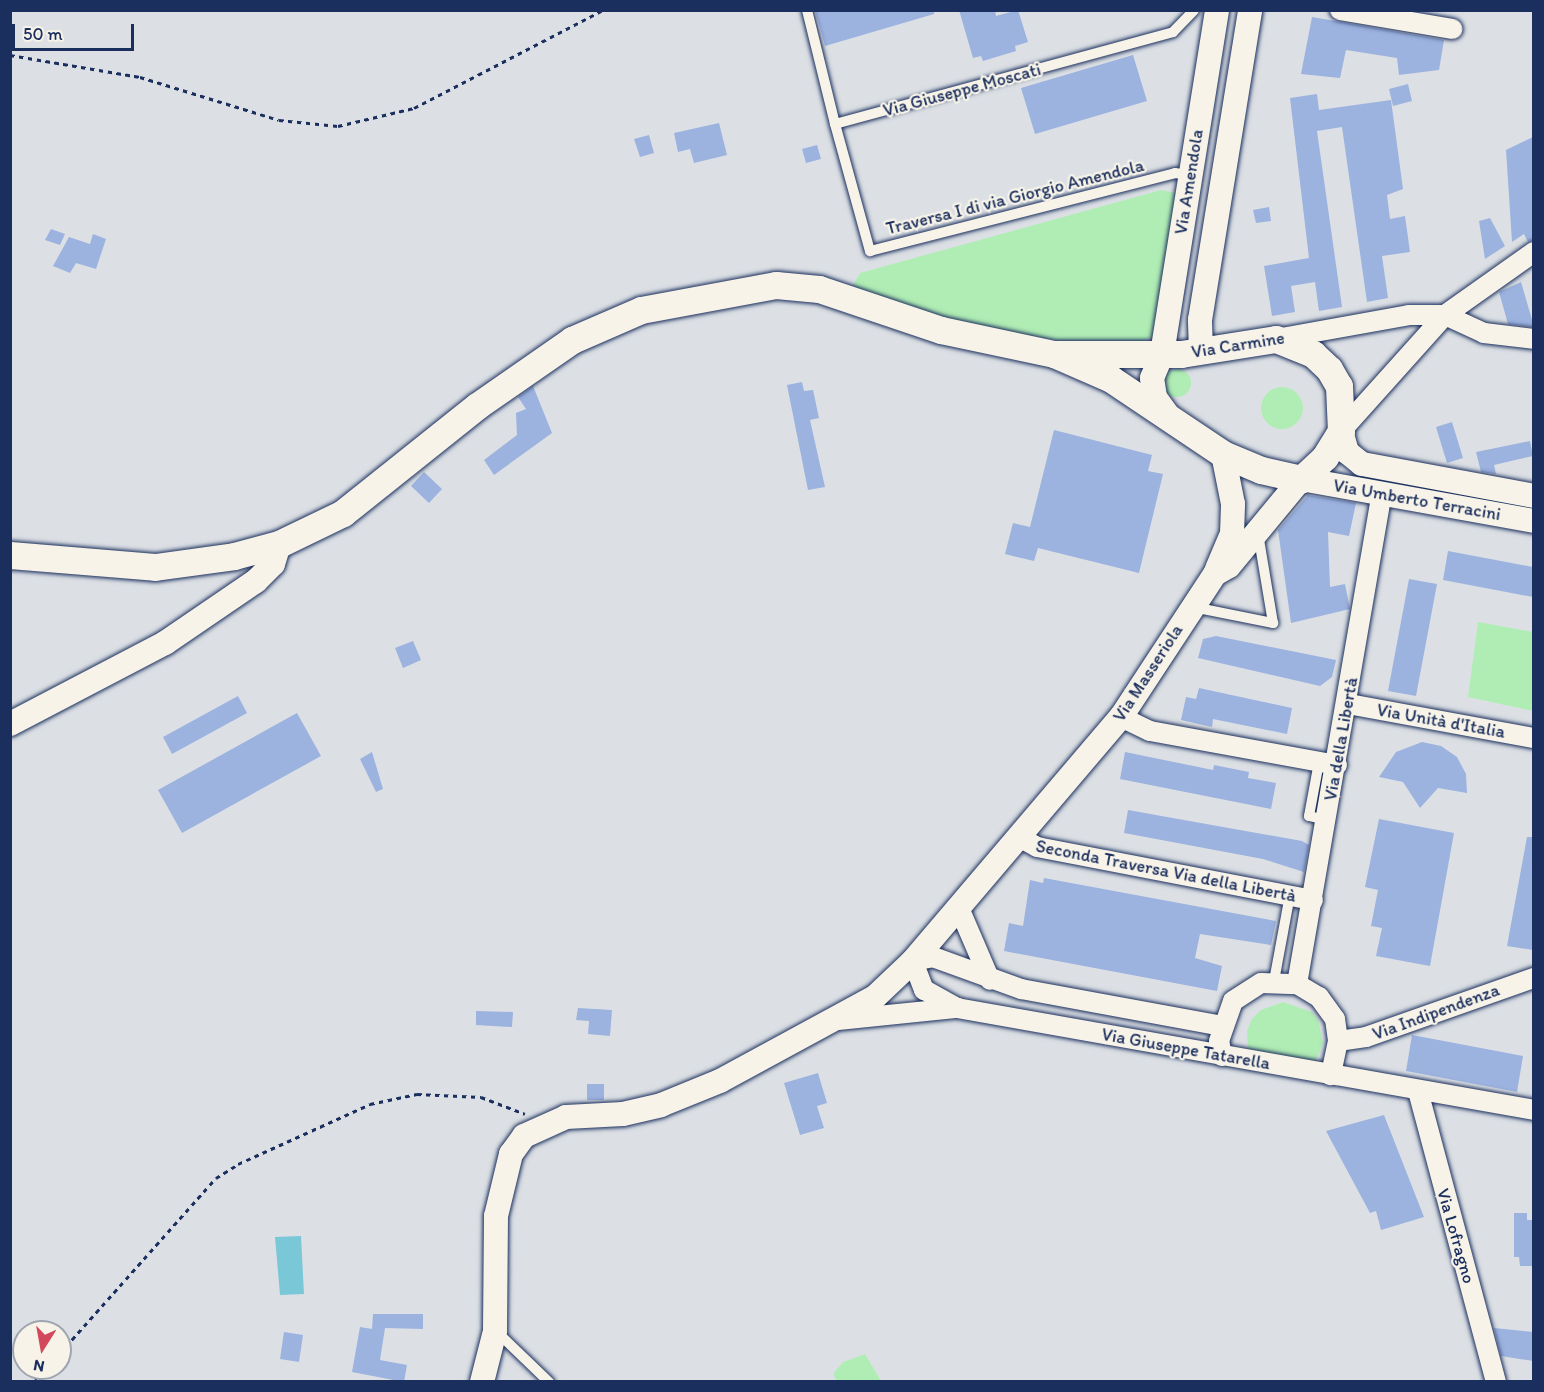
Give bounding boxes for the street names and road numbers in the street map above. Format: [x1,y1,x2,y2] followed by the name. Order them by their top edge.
[881,59,1043,121] street label: Via Giuseppe Moscati
[1170,128,1208,236] street label: Via Amendola
[884,155,1146,239] street label: Traversa I di via Giorgio Amendola
[1190,327,1286,363] street label: Via Carmine
[1333,475,1501,525] street label: Via Umberto Terracini
[1109,621,1187,725] street label: Via Masseriola
[1320,676,1362,802] street label: Via della Libertà
[1375,699,1507,743] street label: Via Unità d'Italia
[1034,835,1298,907] street label: Seconda Traversa Via della Libertà
[1369,979,1503,1045] street label: Via Indipendenza
[1100,1024,1272,1074] street label: Via Giuseppe Tatarella
[1432,1186,1480,1286] street label: Via Lofragno

